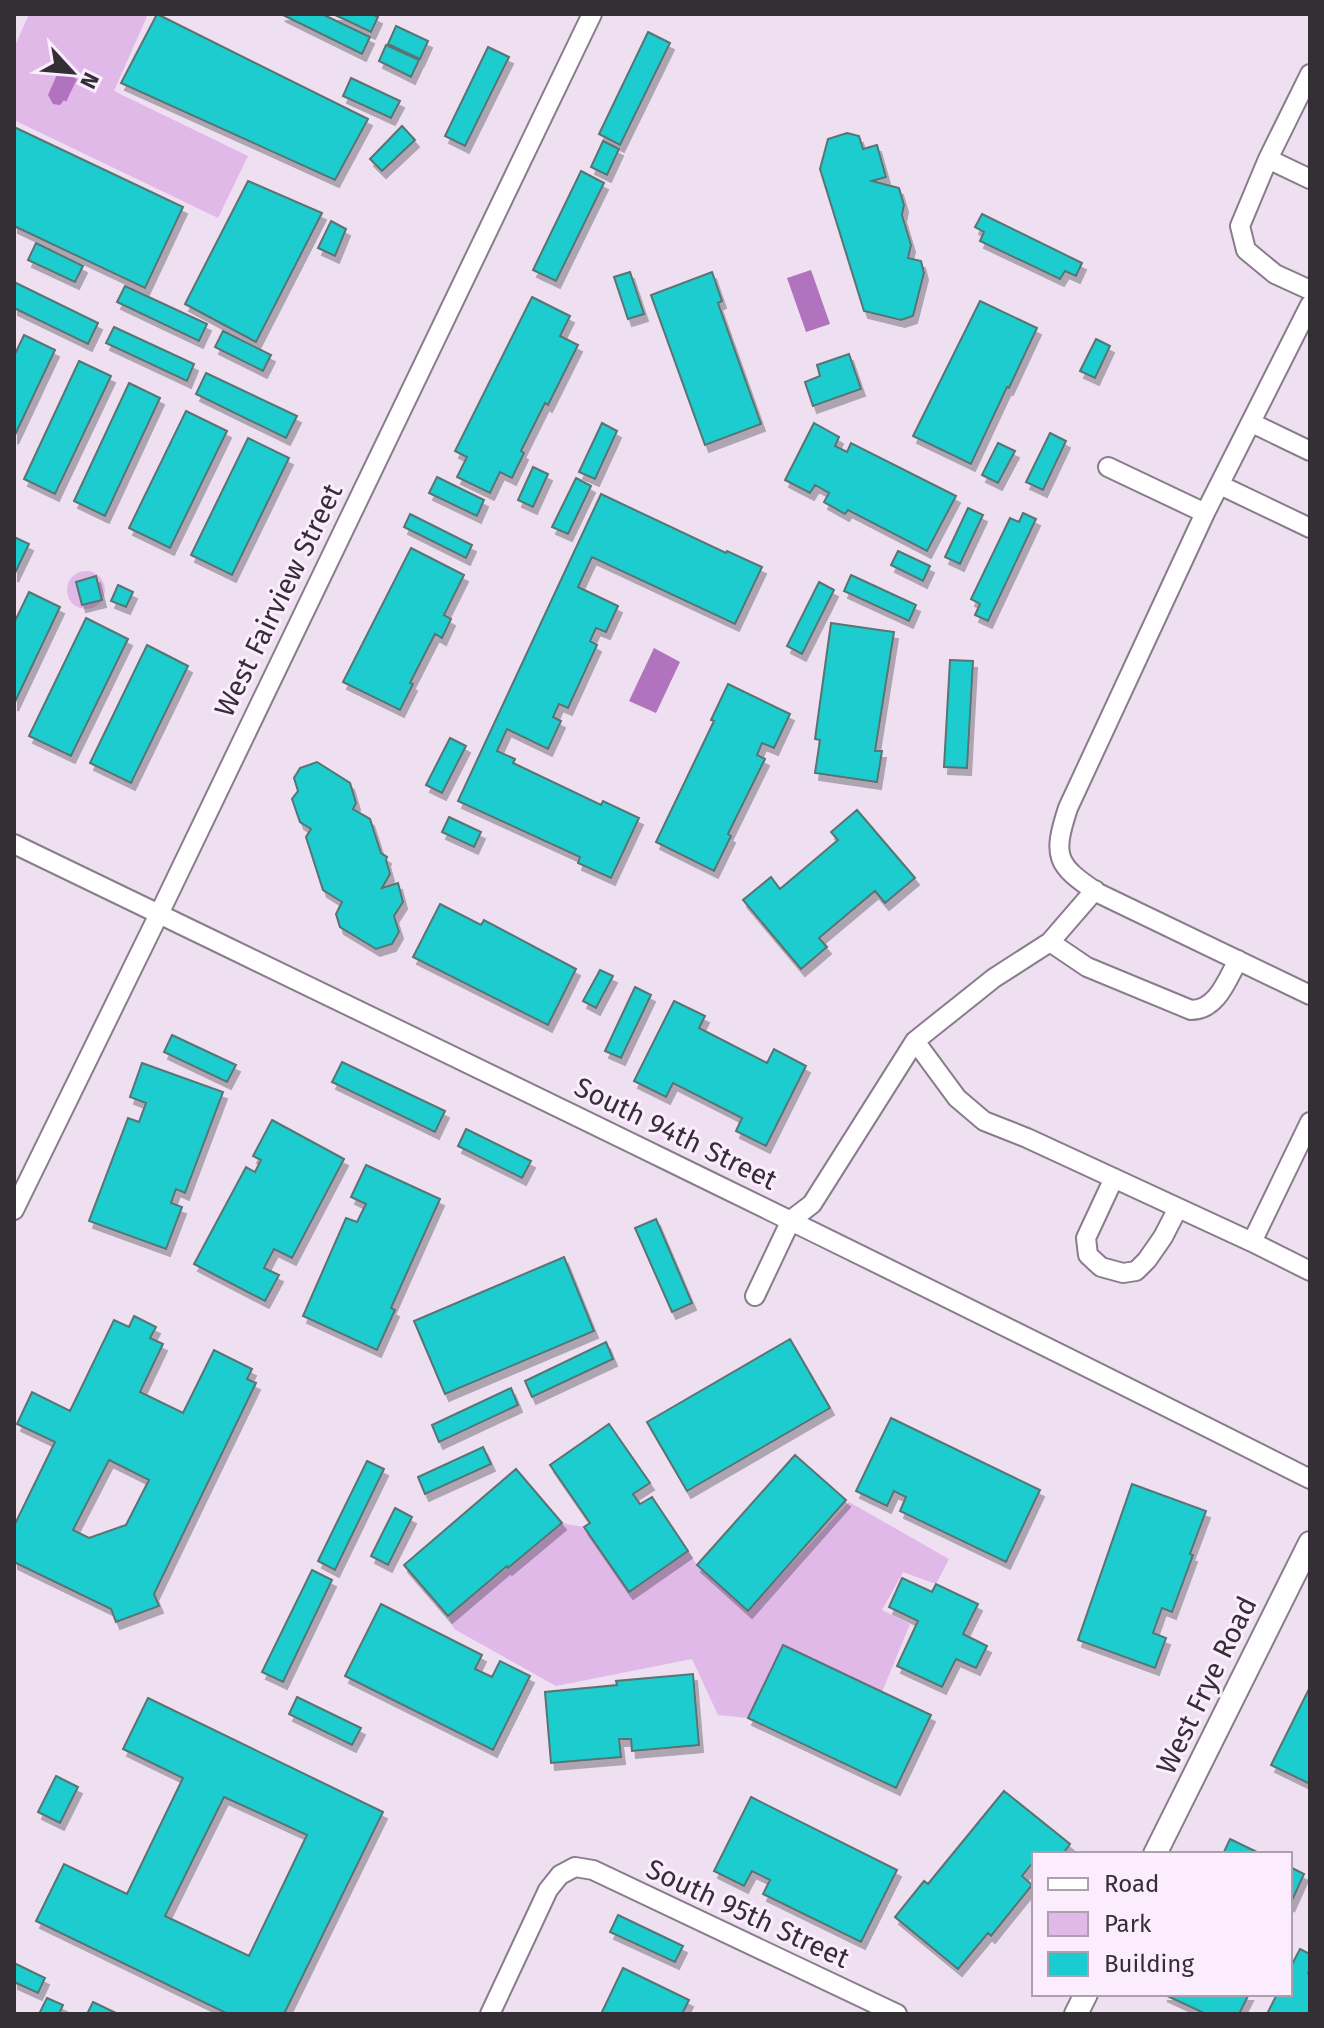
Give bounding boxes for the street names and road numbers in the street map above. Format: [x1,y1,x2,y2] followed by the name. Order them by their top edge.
[208,478,350,722] street label: West Fairview Street
[569,1070,783,1197] street label: South 94th Street
[1149,1591,1264,1779] street label: West Frye Road
[641,1852,855,1975] street label: South 95th Street

